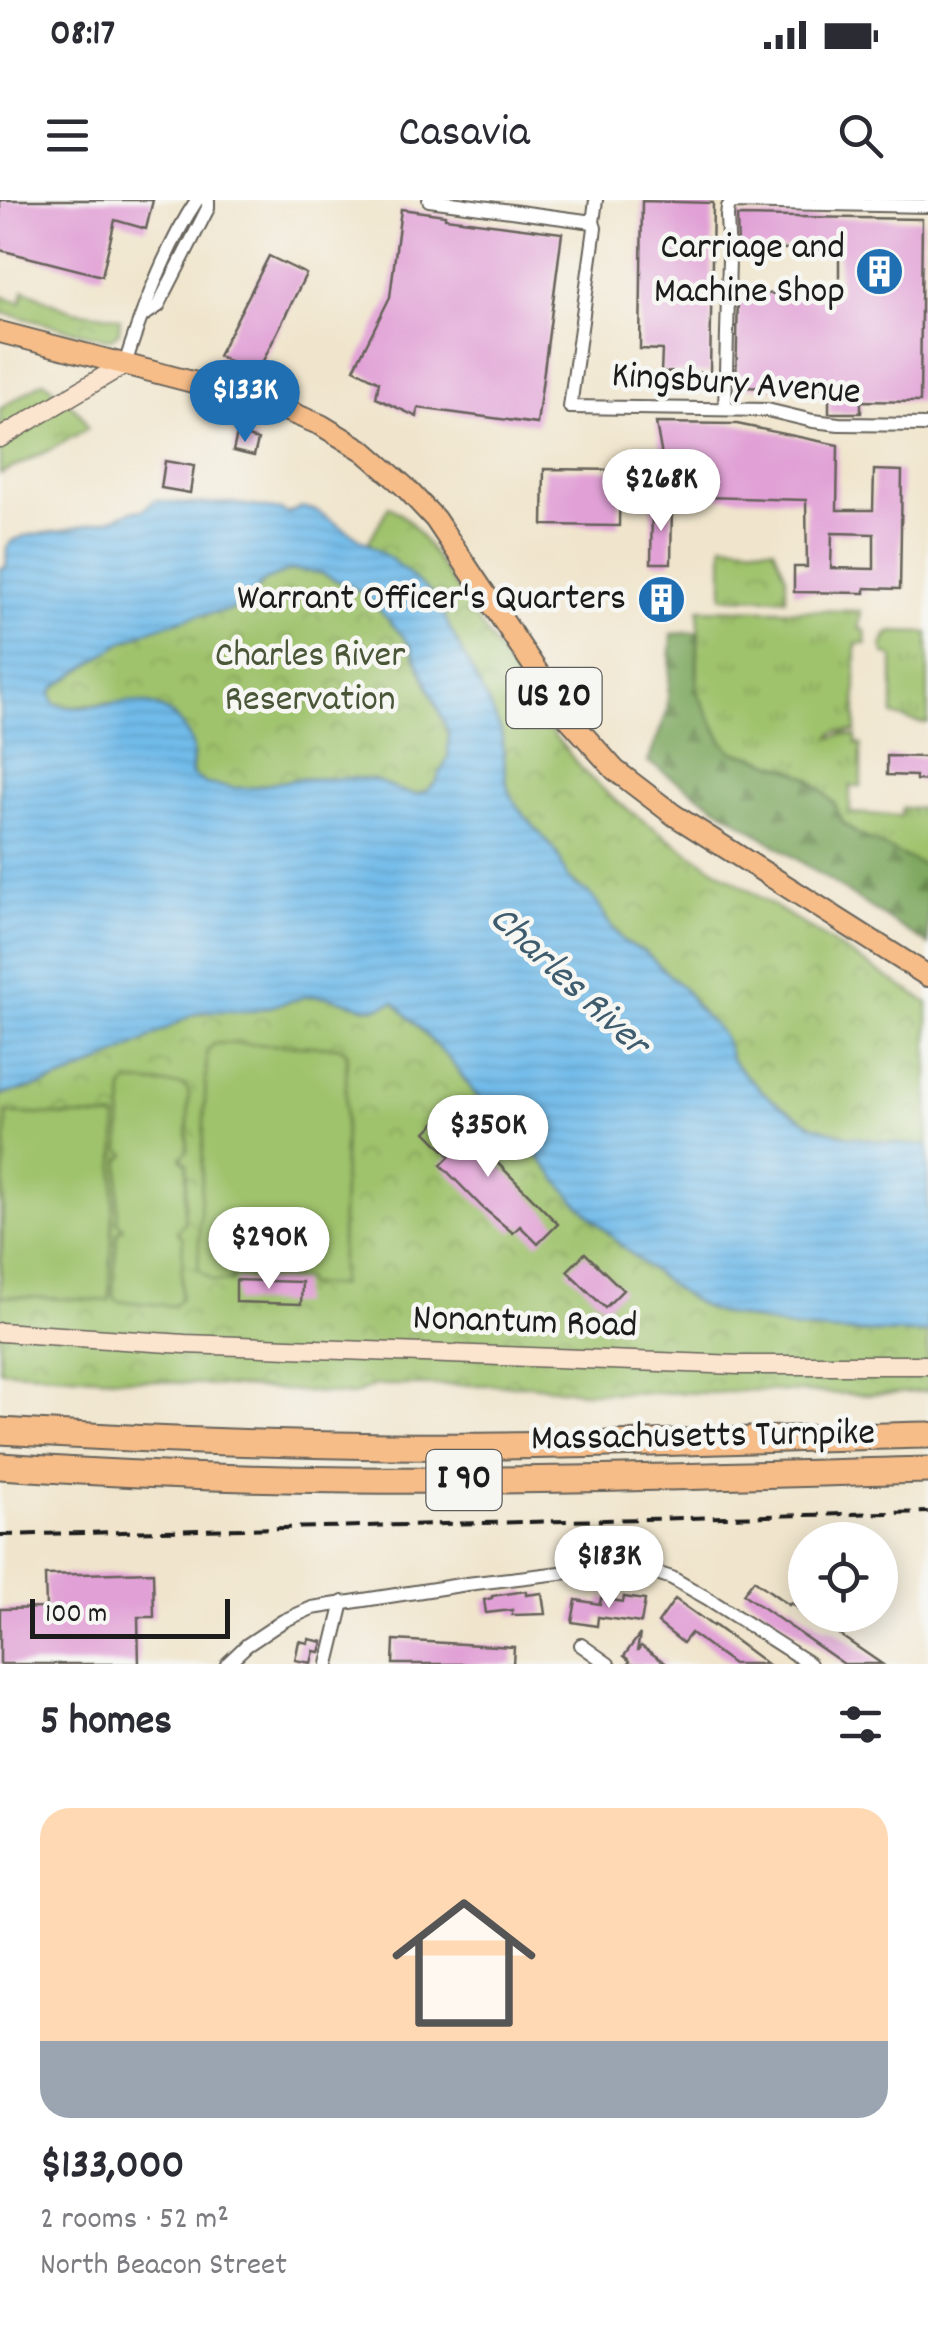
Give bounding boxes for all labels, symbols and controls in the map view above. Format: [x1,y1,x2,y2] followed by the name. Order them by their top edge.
[50,8,115,63] text: 08:17
[398,103,530,167] text: Casavia
[40,108,95,163] icon: menu
[833,108,888,163] icon: search
[654,222,845,321] place label: Carriage and Machine Shop
[854,245,906,297] building icon: Carriage and Machine Shop
[610,350,862,422] street label: Kingsbury Avenue
[175,360,315,445] pin: $133K
[212,369,278,415] text: $133K
[591,449,731,534] pin: $268K
[624,458,698,504] text: $268K
[237,573,626,628] place label: Warrant Officer's Quarters
[635,574,687,626] building icon: Warrant Officer's Quarters
[215,630,405,729] park label: Charles River Reservation
[506,668,602,728] road number: US 20
[474,894,663,1075] water label: Charles River
[418,1095,558,1180] pin: $350K
[449,1104,527,1150] text: $350K
[199,1207,339,1292] pin: $290K
[230,1216,308,1262] text: $290K
[412,1293,638,1355] street label: Nonantum Road
[530,1407,876,1469] street label: Massachusetts Turnpike
[426,1450,502,1510] road number: I 90
[788,1522,898,1632] map controls
[788,1522,898,1632] button: locate
[539,1526,679,1611] pin: $183K
[576,1535,642,1581] text: $183K
[30,1594,230,1638] scale bar
[45,1596,107,1636] text: 100 m
[40,1694,172,1754] text: 5 homes
[833,1697,888,1752] icon: filters
[374,1873,554,2053] icon: home
[40,2138,184,2198] text: $133,000
[40,2198,229,2244] text: 2 rooms · 52 m²
[40,2244,287,2290] text: North Beacon Street

